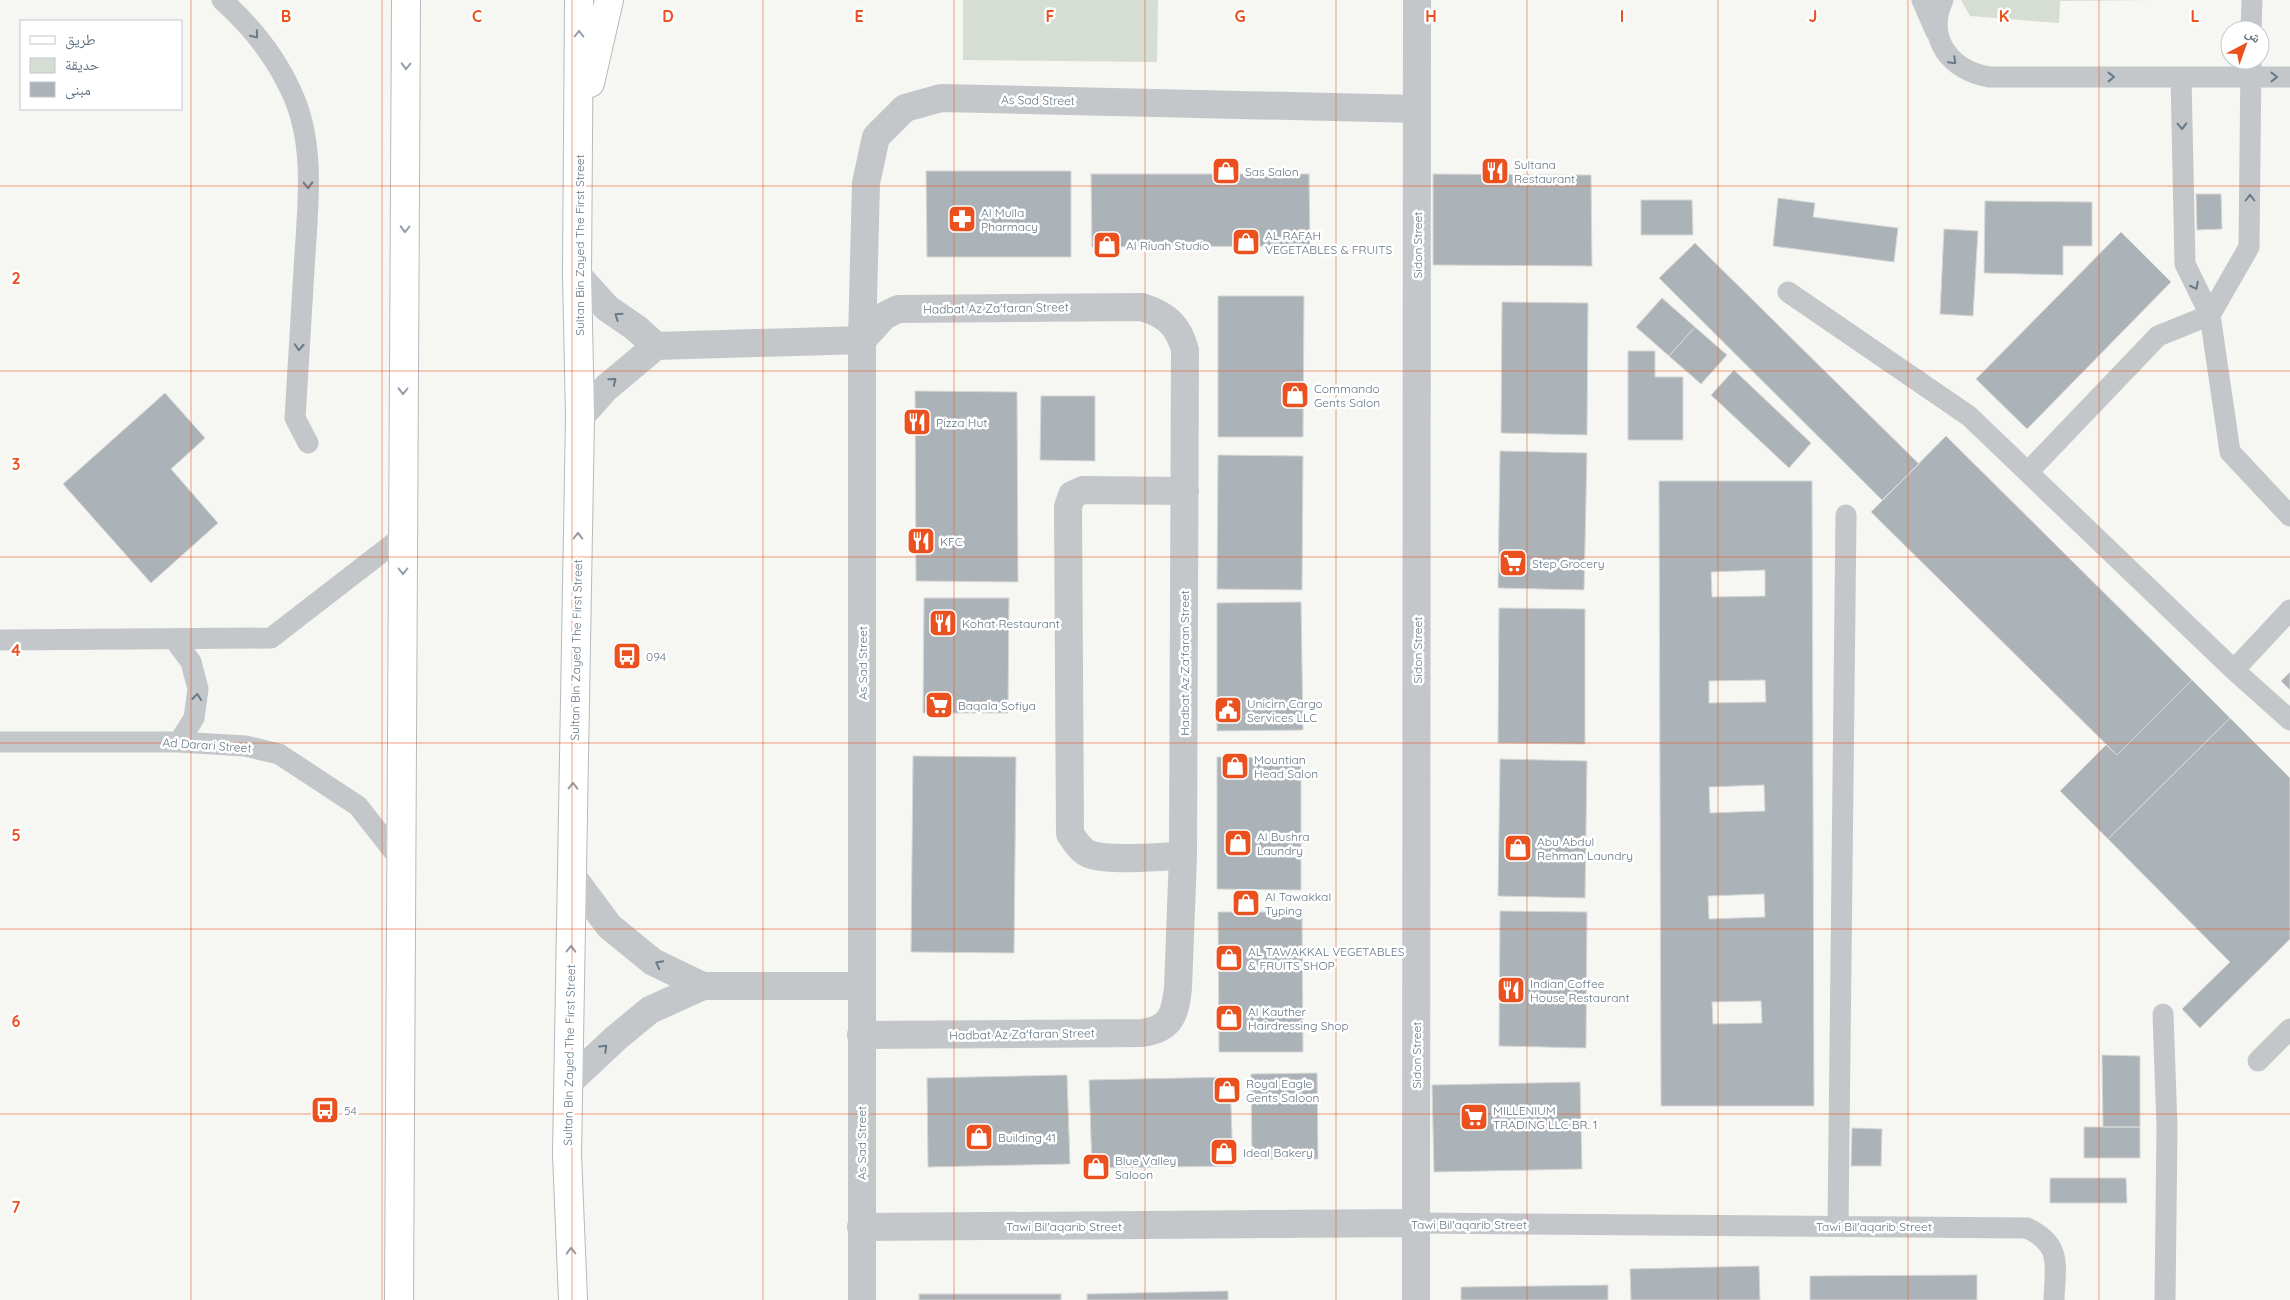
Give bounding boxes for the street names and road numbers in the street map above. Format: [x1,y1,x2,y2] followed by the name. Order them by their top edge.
[1001,92,1075,108] street label: As Sad Street
[572,154,587,336] street label: Sultan Bin Zayed The First Street
[1410,212,1425,278] street label: Sidon Street
[923,299,1069,317] street label: Hadbat Az Za'faran Street
[567,559,585,741] street label: Sultan Bin Zayed The First Street
[1177,590,1192,736] street label: Hadbat Az Za'faran Street
[1410,617,1425,683] street label: Sidon Street
[855,626,870,700] street label: As Sad Street
[162,734,252,756] street label: Ad Darari Street
[560,964,578,1146] street label: Sultan Bin Zayed The First Street
[1409,1022,1424,1088] street label: Sidon Street
[949,1025,1095,1043] street label: Hadbat Az Za'faran Street
[854,1106,869,1180] street label: As Sad Street
[1411,1217,1527,1232] street label: Tawi Bil'aqarib Street
[1006,1219,1122,1234] street label: Tawi Bil'aqarib Street
[1816,1219,1932,1234] street label: Tawi Bil'aqarib Street

